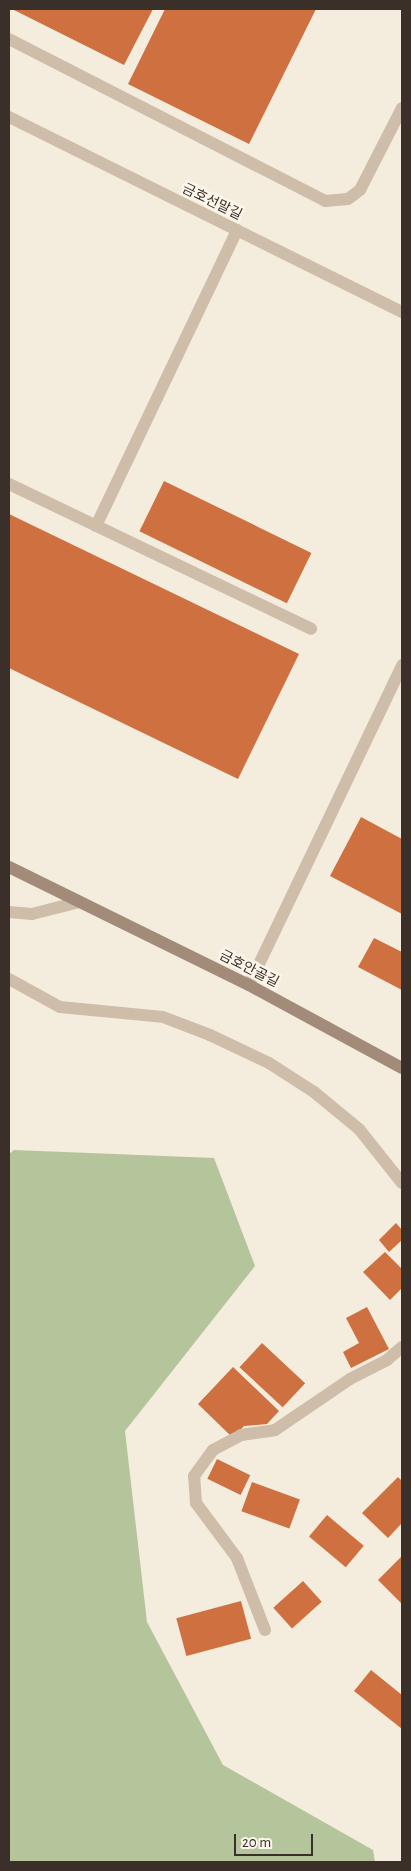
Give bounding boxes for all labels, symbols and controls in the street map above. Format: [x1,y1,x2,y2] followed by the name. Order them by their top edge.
[179,180,245,224] street label: 금호선말길
[216,947,282,991] street label: 금호안골길
[236,1824,315,1856] scale bar
[242,1835,271,1850] text: 20 m

